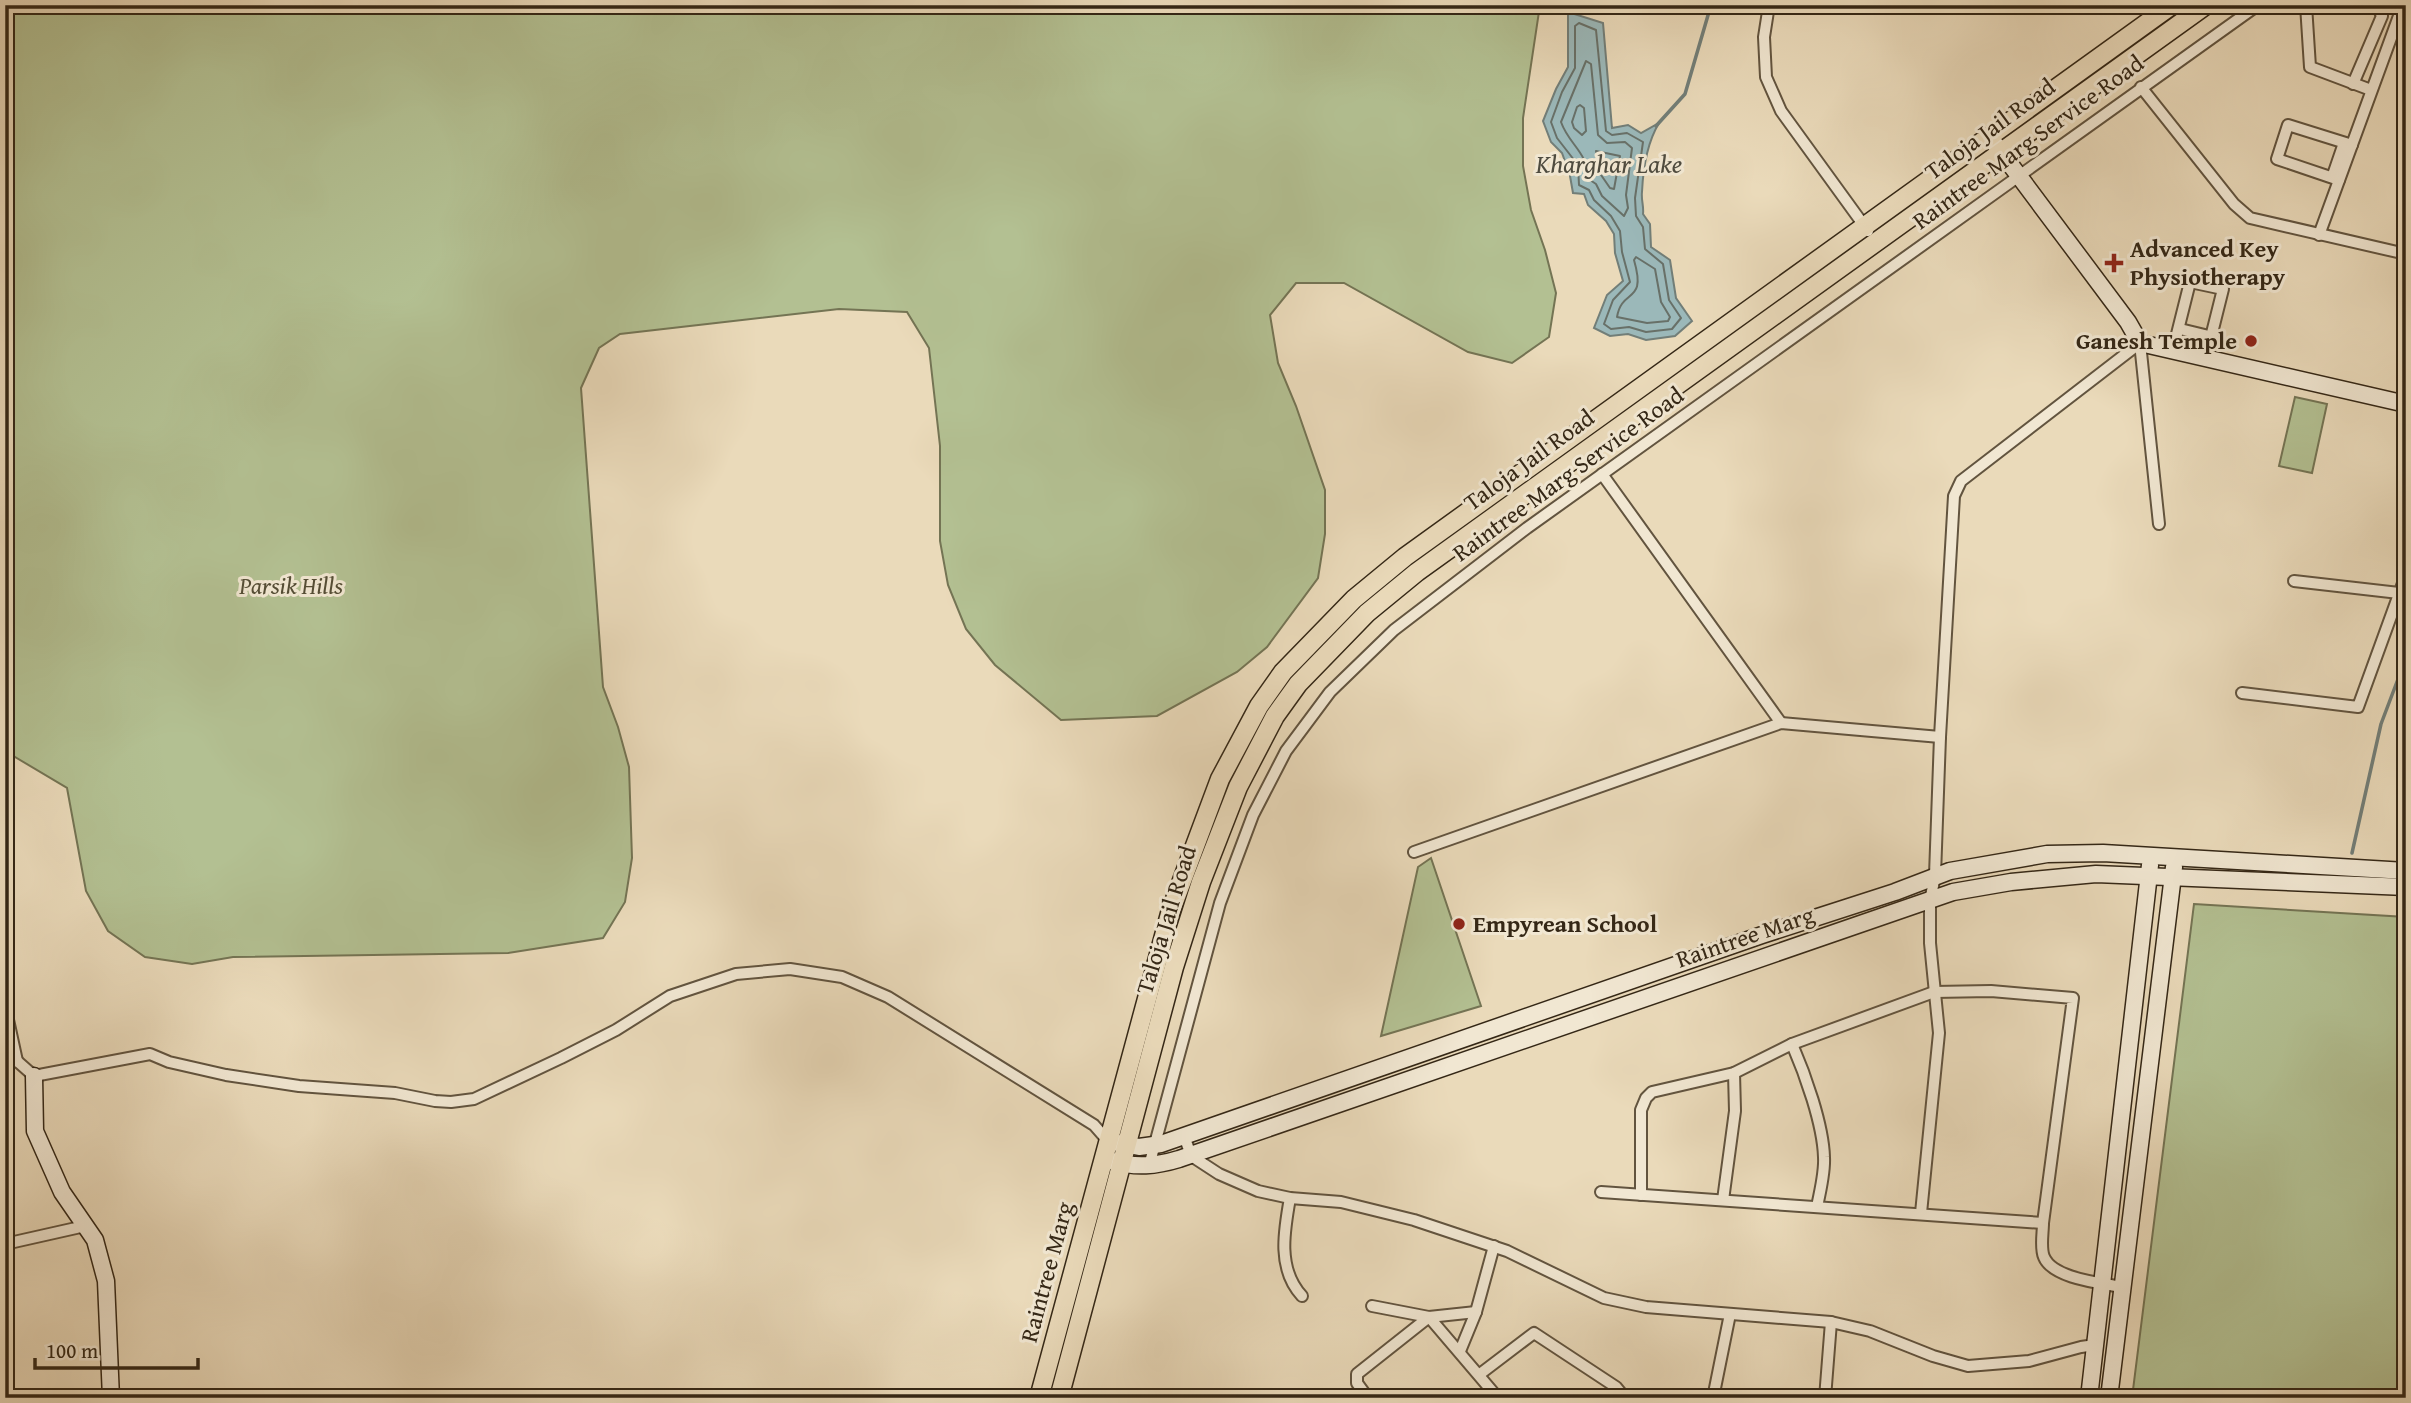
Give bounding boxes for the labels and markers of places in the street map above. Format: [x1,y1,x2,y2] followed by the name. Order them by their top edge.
[2130,231,2286,294] place label: Advanced Key Physiotherapy
[2104,253,2124,273] marker: Advanced Key Physiotherapy
[2076,323,2237,358] place label: Ganesh Temple
[2243,333,2259,349] marker: Ganesh Temple
[1473,906,1658,941] place label: Empyrean School
[1451,916,1467,932] marker: Empyrean School

